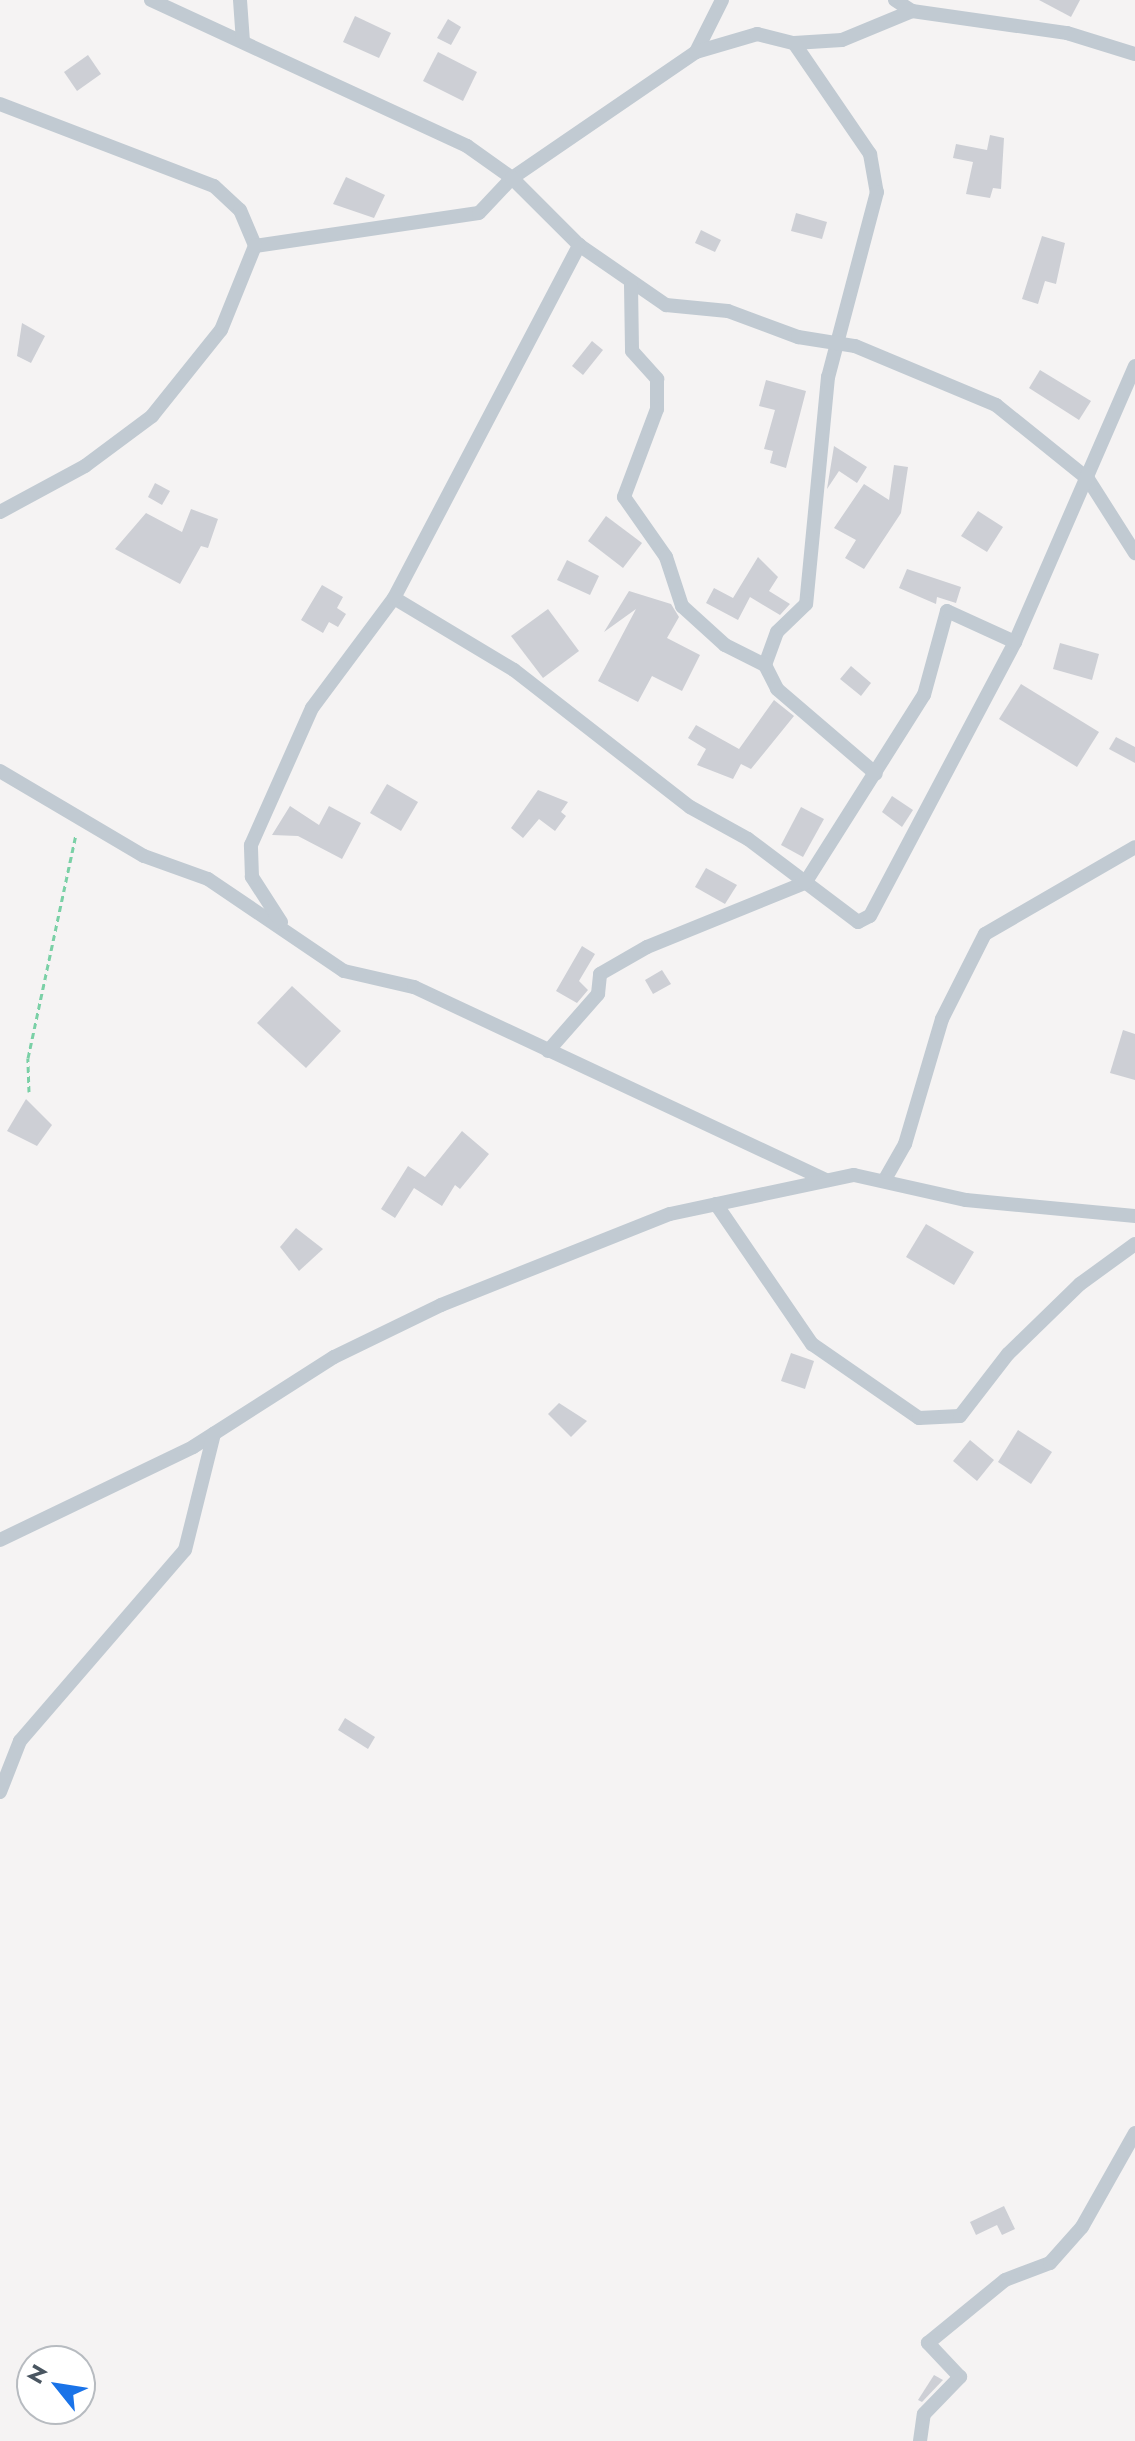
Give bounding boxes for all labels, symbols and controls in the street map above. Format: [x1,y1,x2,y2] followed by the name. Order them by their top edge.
[16,2345,96,2425] north arrow
[19,2358,55,2390] text: N

